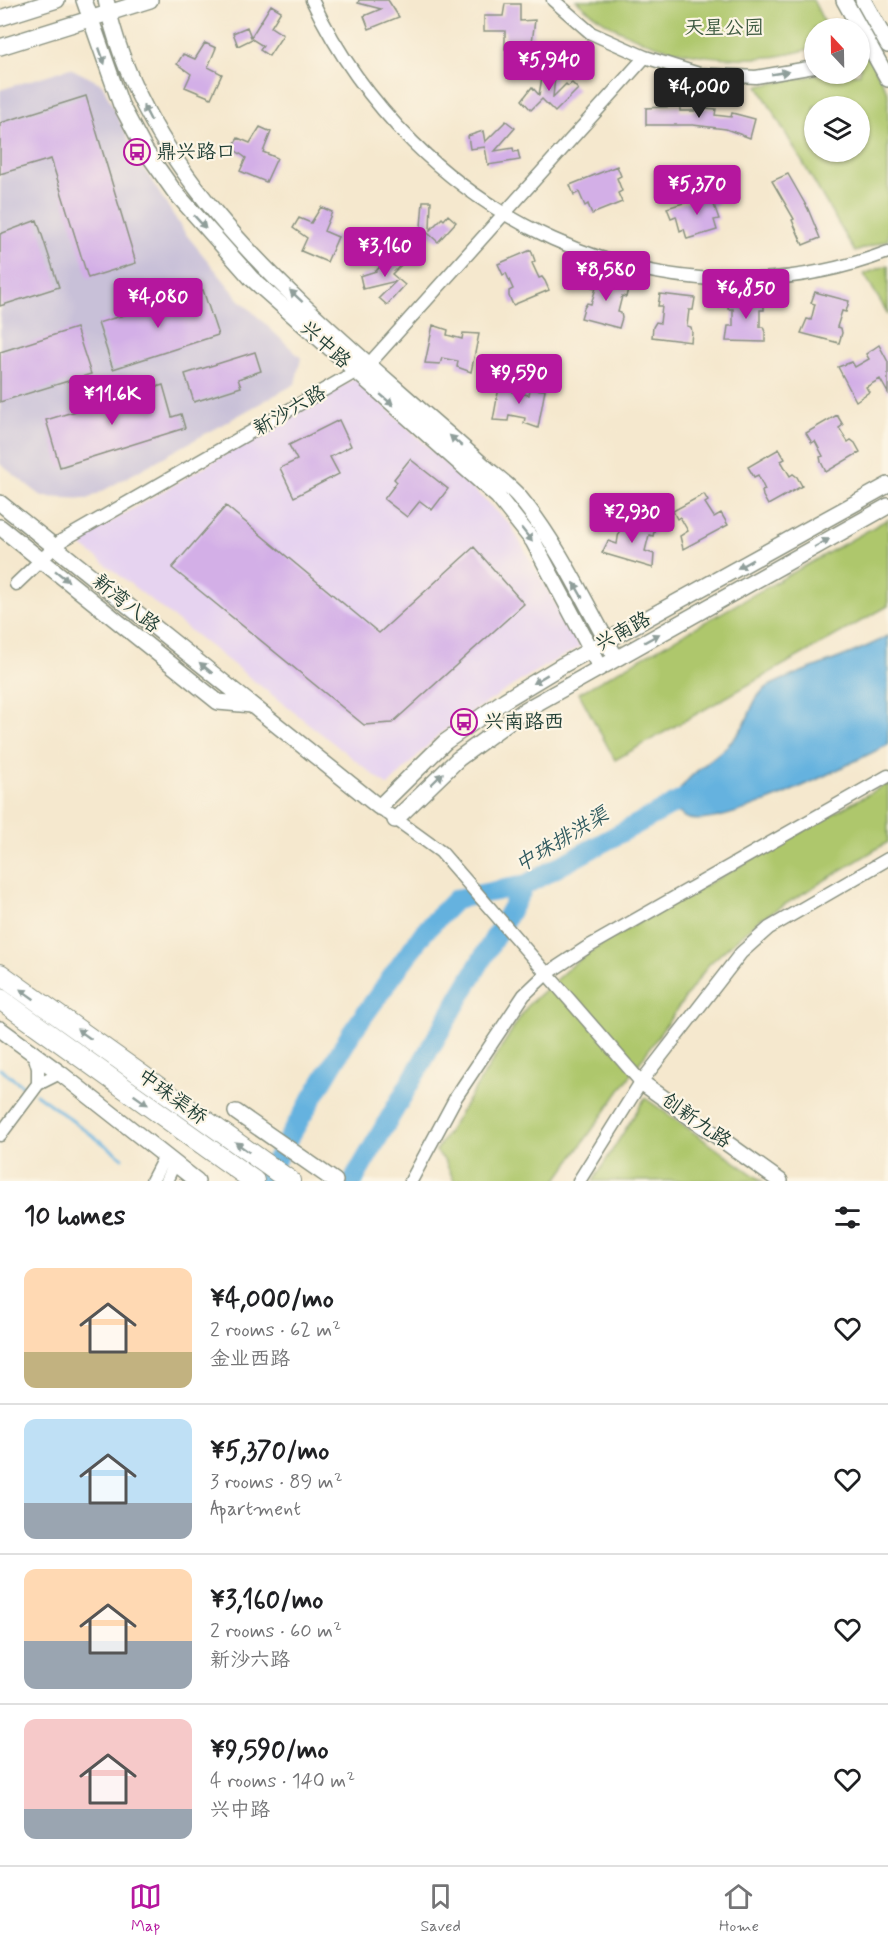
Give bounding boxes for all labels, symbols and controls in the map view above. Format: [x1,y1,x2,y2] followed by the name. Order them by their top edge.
[684,15,764,42] park label: 天星公园
[804,18,870,84] north arrow
[804,18,870,162] map controls
[500,41,598,92] pin: ¥5,940
[97,47,107,65] one-way arrow
[518,47,580,74] text: ¥5,940
[650,68,748,119] pin: ¥4,000
[771,68,790,77] one-way arrow
[668,74,730,101] text: ¥4,000
[804,96,870,162] button: layers
[142,104,152,122] one-way arrow
[122,137,152,167] bus stop icon: 鼎兴路口
[156,139,236,166] place label: 鼎兴路口
[648,165,746,216] pin: ¥5,370
[668,171,726,198] text: ¥5,370
[193,214,206,229] one-way arrow
[336,227,434,278] pin: ¥3,160
[358,233,412,260] text: ¥3,160
[557,251,655,302] pin: ¥8,580
[576,257,636,284] text: ¥8,580
[697,269,795,320] pin: ¥6,850
[716,275,776,302] text: ¥6,850
[109,278,207,329] pin: ¥4,080
[128,284,188,311] text: ¥4,080
[289,290,304,303] one-way arrow
[294,315,357,376] street label: 兴中路
[470,354,568,405] pin: ¥9,590
[490,360,548,387] text: ¥9,590
[63,375,161,426] pin: ¥11.6K
[249,379,332,443] street label: 新沙六路
[83,381,141,408] text: ¥11.6K
[379,393,394,406] one-way arrow
[449,435,464,448] one-way arrow
[583,493,681,544] pin: ¥2,930
[604,499,660,526] text: ¥2,930
[521,527,533,542] one-way arrow
[814,538,831,548] one-way arrow
[737,559,753,570] one-way arrow
[86,568,166,640] street label: 新湾八路
[54,570,70,583] one-way arrow
[573,582,583,599] one-way arrow
[590,605,657,658] street label: 兴南路
[643,633,660,643] one-way arrow
[198,662,214,675] one-way arrow
[532,673,548,684] one-way arrow
[449,707,479,737] bus stop icon: 兴南路西
[484,709,564,736] place label: 兴南路西
[429,773,444,786] one-way arrow
[510,800,616,879] water label: 中珠排洪渠
[20,988,36,1000] one-way arrow
[76,1028,92,1040] one-way arrow
[132,1063,212,1131] street label: 中珠渠桥
[655,1087,737,1156] street label: 创新九路
[133,1094,149,1105] one-way arrow
[235,1141,251,1153] one-way arrow
[24,1200,125,1234] text: 10 homes
[831,1201,864,1234] icon: filters
[210,1283,334,1317] text: ¥4,000/mo
[72,1292,144,1364] icon: home
[831,1312,864,1345] icon: heart
[210,1317,341,1344] text: 2 rooms · 62 m²
[210,1346,290,1373] text: 金业西路
[210,1435,329,1469] text: ¥5,370/mo
[72,1443,144,1515] icon: home
[831,1463,864,1496] icon: heart
[210,1469,343,1496] text: 3 rooms · 89 m²
[210,1496,301,1523] text: Apartment
[210,1584,323,1618] text: ¥3,160/mo
[72,1593,144,1665] icon: home
[831,1613,864,1646] icon: heart
[210,1618,342,1645] text: 2 rooms · 60 m²
[210,1647,290,1674] text: 新沙六路
[210,1734,329,1768] text: ¥9,590/mo
[72,1743,144,1815] icon: home
[831,1763,864,1796] icon: heart
[210,1768,355,1795] text: 4 rooms · 140 m²
[210,1797,270,1824] text: 兴中路
[129,1880,162,1937] tab: Map
[420,1880,461,1937] tab: Saved
[719,1880,759,1937] tab: Home

